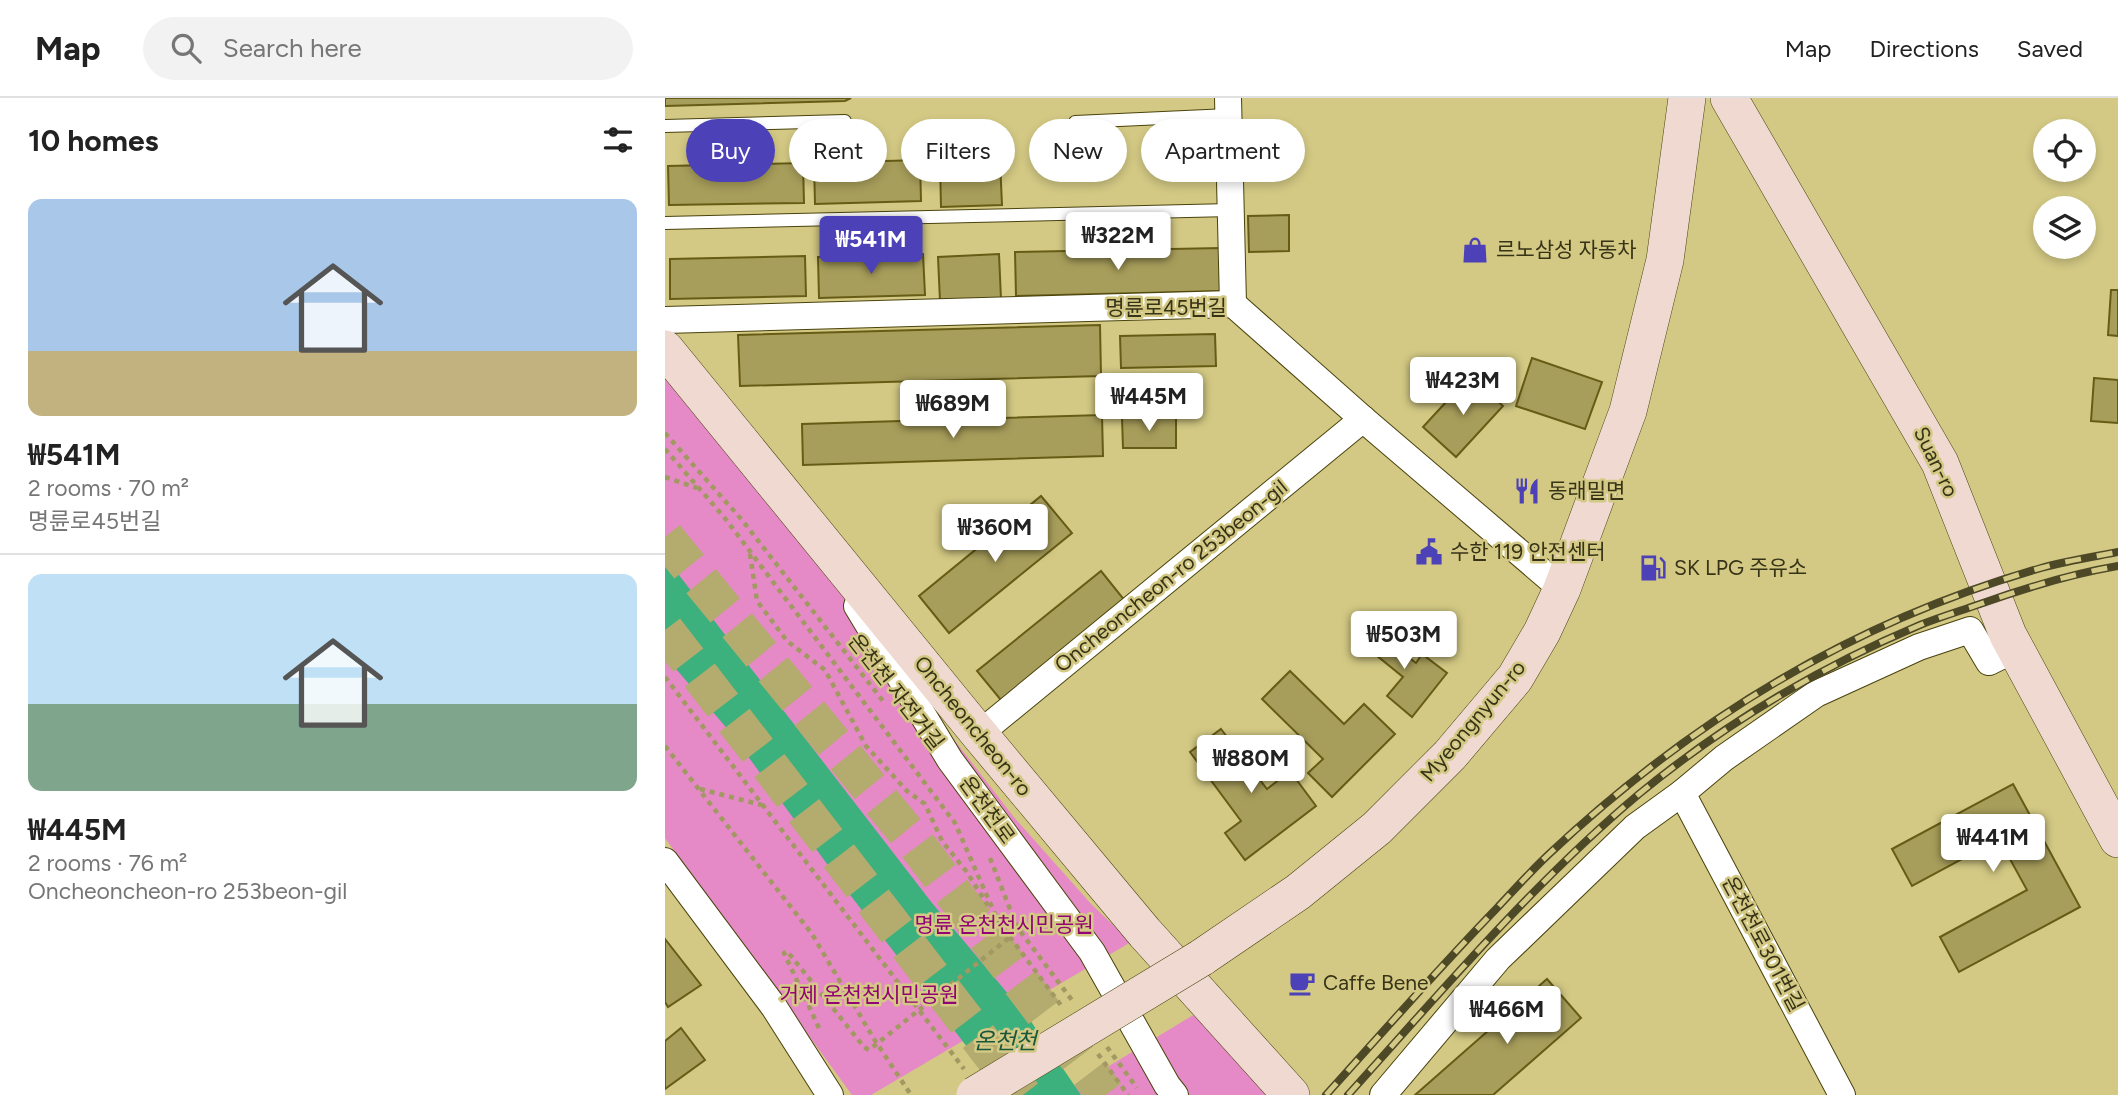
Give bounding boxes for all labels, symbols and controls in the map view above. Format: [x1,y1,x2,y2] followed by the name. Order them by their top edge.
[143,17,633,80] search box
[35,29,101,68] text: Map
[167,29,205,67] icon: search
[223,32,362,64] text: Search here
[1785,34,1831,63] text: Map
[1869,34,1979,63] text: Directions
[2017,34,2083,63] text: Saved
[686,119,775,182] chip: Buy
[789,119,887,182] chip: Rent
[901,119,1015,182] chip: Filters
[1029,119,1127,182] chip: New
[1141,119,1305,182] chip: Apartment
[2033,119,2096,259] map controls
[2033,119,2096,182] button: locate
[599,121,637,159] icon: filters
[28,122,159,159] text: 10 homes
[2033,196,2096,259] button: layers
[1069,212,1167,272] pin: ₩322M
[822,216,920,276] pin: ₩541M
[1082,221,1154,249] text: ₩322M
[836,225,906,253] text: ₩541M
[1460,235,1490,265] shop icon: 르노삼성 자동차
[1496,237,1636,262] place label: 르노삼성 자동차
[270,245,396,371] icon: home
[1105,295,1227,320] street label: 명륜로45번길
[1414,358,1512,417] pin: ₩423M
[1426,366,1500,394] text: ₩423M
[1100,374,1198,433] pin: ₩445M
[904,380,1002,440] pin: ₩689M
[1111,382,1187,410] text: ₩445M
[916,389,990,417] text: ₩689M
[1909,423,1964,501] street label: Suan-ro
[28,436,121,473] text: ₩541M
[28,474,189,502] text: 2 rooms · 70 m²
[1050,474,1292,677] street label: Oncheoncheon-ro 253beon-gil
[1512,476,1542,506] restaurant icon: 동래밀면
[1548,478,1625,503] place label: 동래밀면
[946,504,1044,564] pin: ₩360M
[28,507,161,535] text: 명륜로45번길
[958,513,1032,541] text: ₩360M
[1414,537,1444,567] public building icon: 수한 119 안전센터
[1450,539,1606,564] place label: 수한 119 안전센터
[1638,553,1668,583] fuel station icon: SK LPG 주유소
[1674,555,1807,580] place label: SK LPG 주유소
[1355,612,1453,671] pin: ₩503M
[270,620,396,746] icon: home
[1367,620,1441,648] text: ₩503M
[843,629,949,755] street label: 온천천 자전거길
[909,651,1038,801] street label: Oncheoncheon-ro
[1415,655,1531,786] street label: Myeongnyun-ro
[1202,736,1300,795] pin: ₩880M
[1213,744,1289,772] text: ₩880M
[955,771,1020,848] street label: 온천천로
[28,811,127,848] text: ₩445M
[1944,814,2042,874] pin: ₩441M
[1957,823,2029,851] text: ₩441M
[28,849,187,877] text: 2 rooms · 76 m²
[1717,872,1810,1016] street label: 온천천로301번길
[28,877,347,905] text: Oncheoncheon-ro 253beon-gil
[914,912,1094,937] park label: 명륜 온천천시민공원
[1287,968,1317,998] cafe icon: Caffe Bene
[1323,970,1428,995] place label: Caffe Bene
[779,982,959,1007] park label: 거제 온천천시민공원
[1458,986,1556,1046] pin: ₩466M
[1470,995,1544,1023] text: ₩466M
[973,1027,1040,1055] water label: 온천천

